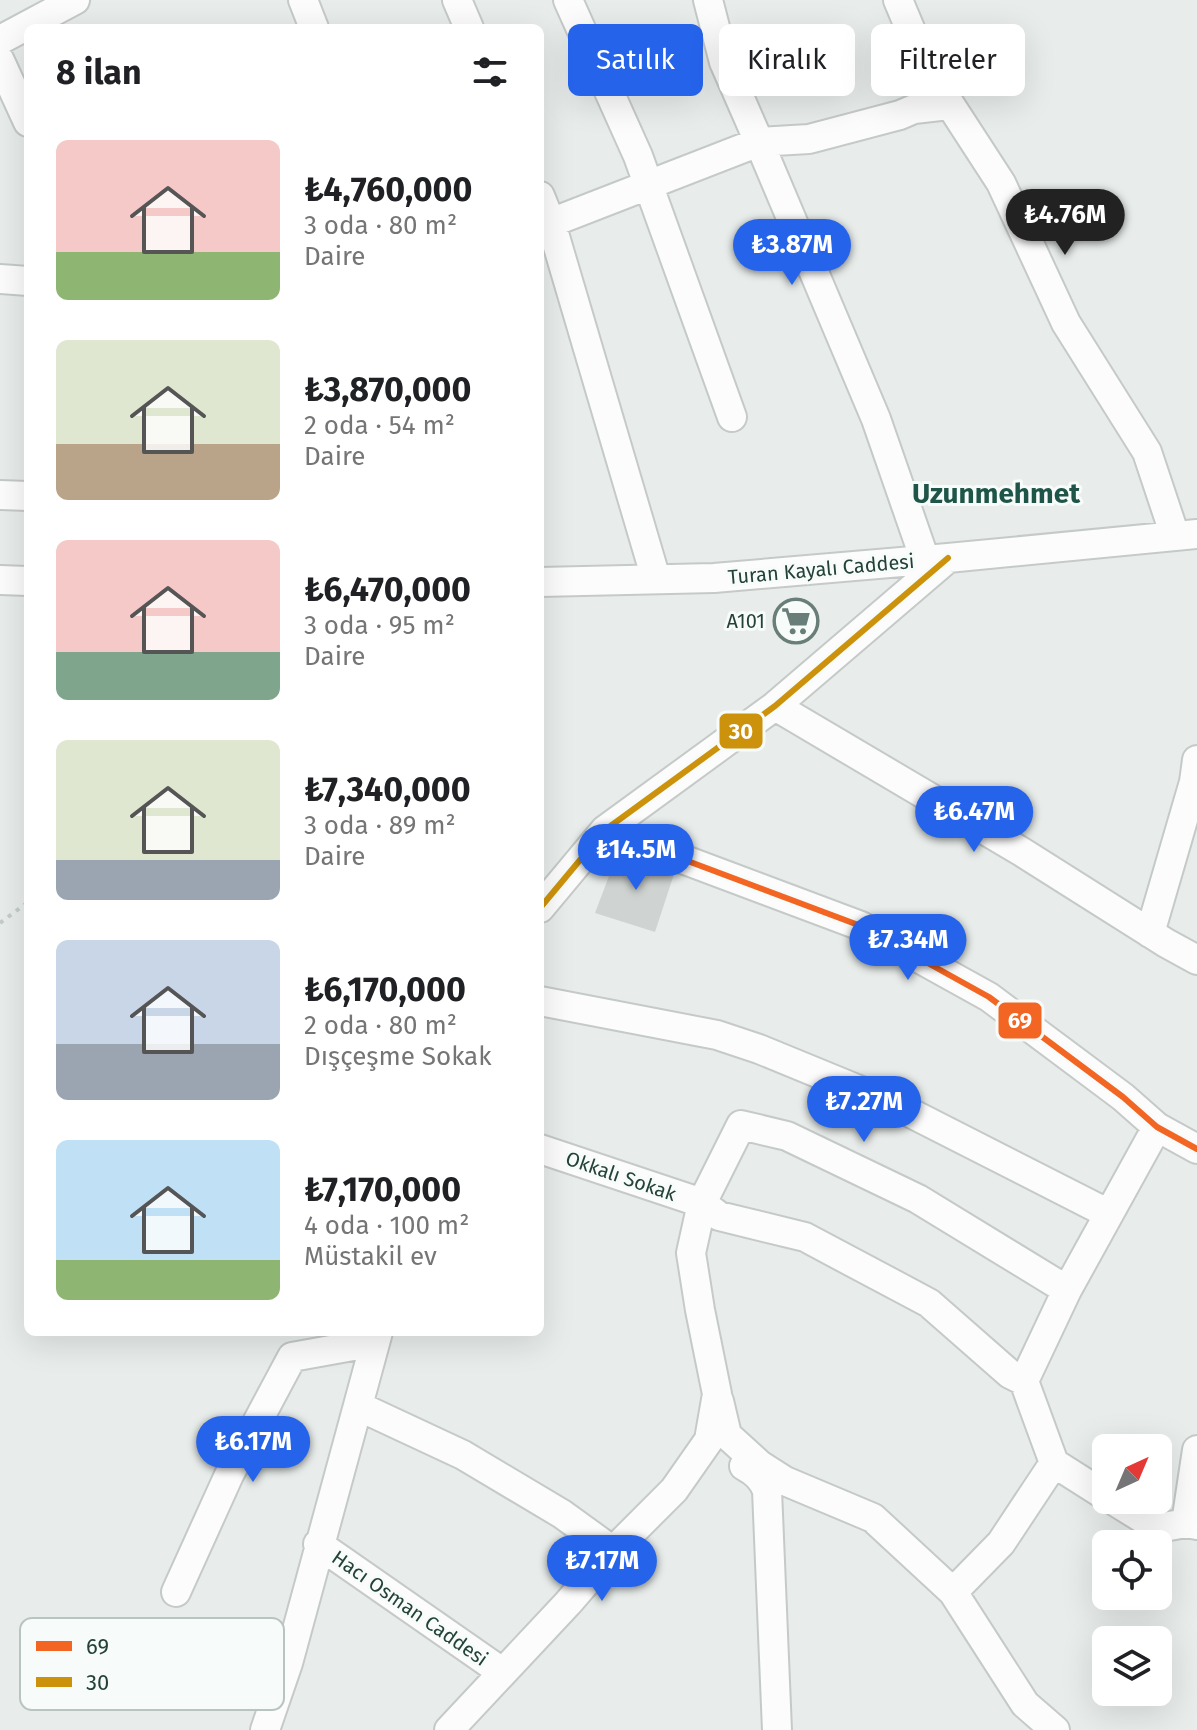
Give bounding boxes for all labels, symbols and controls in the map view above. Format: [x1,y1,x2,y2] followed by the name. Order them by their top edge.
[568,24,703,96] chip: Satılık
[719,24,855,96] chip: Kiralık
[871,24,1025,96] chip: Filtreler
[468,50,512,94] icon: filters
[56,52,142,93] text: 8 ilan
[304,169,472,210] text: ₺4,760,000
[120,172,216,268] icon: home
[1000,189,1130,257] pin: ₺4.76M
[1024,199,1106,230] text: ₺4.76M
[304,210,457,241] text: 3 oda · 80 m²
[727,219,857,287] pin: ₺3.87M
[751,229,833,260] text: ₺3.87M
[304,241,365,272] text: Daire
[304,369,471,410] text: ₺3,870,000
[120,372,216,468] icon: home
[304,410,455,441] text: 2 oda · 54 m²
[304,441,365,472] text: Daire
[912,477,1081,510] district label: Uzunmehmet
[727,549,915,589] street label: Turan Kayalı Caddesi
[304,569,471,610] text: ₺6,470,000
[120,572,216,668] icon: home
[772,597,820,645] supermarket icon: A101
[727,609,765,633] place label: A101
[304,610,455,641] text: 3 oda · 95 m²
[304,641,365,672] text: Daire
[718,712,764,750] line badge: 30
[728,718,753,745] text: 30
[304,769,471,810] text: ₺7,340,000
[120,772,216,868] icon: home
[909,786,1039,854] pin: ₺6.47M
[933,796,1015,827] text: ₺6.47M
[304,810,456,841] text: 3 oda · 89 m²
[571,824,701,892] pin: ₺14.5M
[596,834,676,865] text: ₺14.5M
[304,841,365,872] text: Daire
[843,914,973,982] pin: ₺7.34M
[867,924,949,955] text: ₺7.34M
[304,969,466,1010] text: ₺6,170,000
[120,972,216,1068] icon: home
[997,1001,1043,1040] line badge: 69
[1008,1007,1032,1034] text: 69
[304,1010,457,1041] text: 2 oda · 80 m²
[304,1041,492,1072] text: Dışçeşme Sokak
[799,1076,929,1144] pin: ₺7.27M
[825,1086,903,1117] text: ₺7.27M
[563,1146,680,1206] street label: Okkalı Sokak
[304,1169,461,1210] text: ₺7,170,000
[120,1172,216,1268] icon: home
[304,1210,469,1241] text: 4 oda · 100 m²
[304,1241,437,1272] text: Müstakil ev
[188,1416,318,1484] pin: ₺6.17M
[214,1426,292,1457] text: ₺6.17M
[1092,1434,1172,1514] north arrow
[1092,1434,1172,1706] map controls
[1092,1530,1172,1610] button: locate
[537,1535,667,1603] pin: ₺7.17M
[327,1545,493,1671] street label: Hacı Osman Caddesi
[565,1545,639,1576] text: ₺7.17M
[20,1618,284,1710] legend
[1092,1626,1172,1706] button: layers
[86,1633,109,1660] text: 69
[86,1669,109,1696] text: 30

